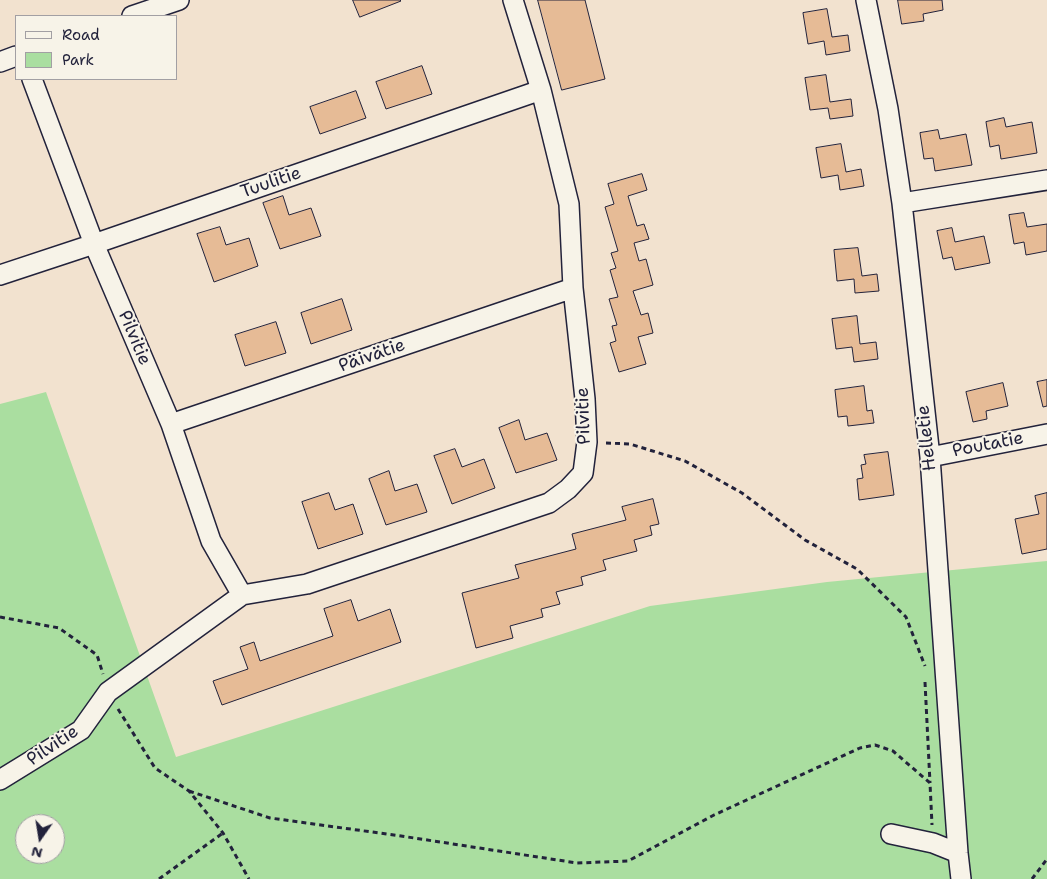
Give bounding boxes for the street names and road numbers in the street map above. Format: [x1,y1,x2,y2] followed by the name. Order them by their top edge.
[238,163,304,203] street label: Tuulitie
[113,307,155,369] street label: Pilvitie
[336,335,408,377] street label: Päivätie
[572,387,596,445] street label: Pilvitie
[913,404,941,472] street label: Helletie
[951,428,1025,462] street label: Poutatie
[23,721,83,771] street label: Pilvitie

